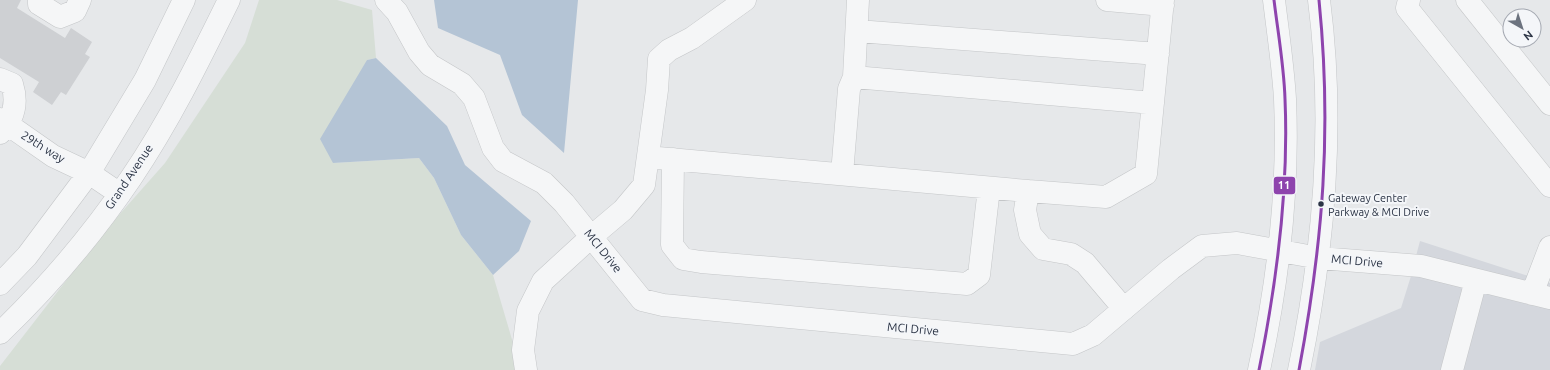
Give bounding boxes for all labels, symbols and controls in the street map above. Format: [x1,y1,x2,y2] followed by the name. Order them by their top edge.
[1502,8,1542,48] north arrow
[1521,29,1535,43] text: N
[19,128,68,165] street label: 29th way
[102,142,155,212] street label: Grand Avenue
[1273,176,1296,195] line badge: 11
[1278,179,1290,191] text: 11
[1328,192,1429,218] place label: Gateway Center Parkway & MCI Drive
[1316,199,1326,209] marker: Gateway Center Parkway & MCI Drive
[582,226,625,275] street label: MCI Drive
[1331,252,1384,269] street label: MCI Drive
[887,320,940,337] street label: MCI Drive

